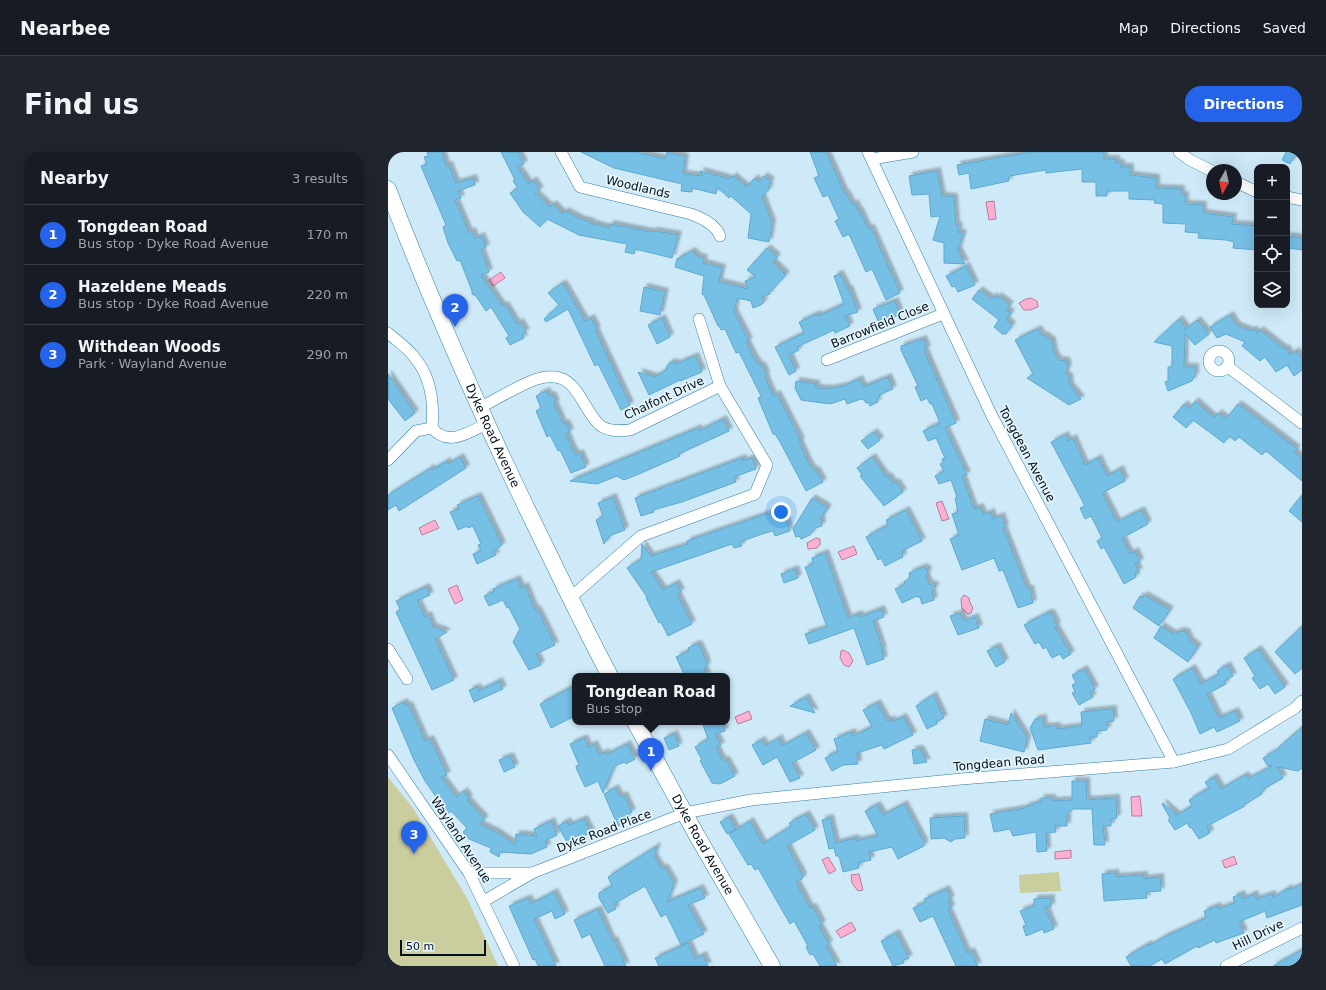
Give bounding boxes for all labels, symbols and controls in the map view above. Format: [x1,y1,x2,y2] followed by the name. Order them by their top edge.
[20,17,110,39] text: Nearbee
[1119,20,1148,36] text: Map
[1170,20,1241,36] text: Directions
[1263,20,1306,36] text: Saved
[1185,86,1302,122] button: Directions
[24,88,139,121] text: Find us
[1206,164,1242,200] north arrow
[1254,164,1290,308] map controls
[1254,164,1290,200] button: +
[40,168,109,188] text: Nearby
[292,171,348,186] text: 3 results
[604,173,672,201] street label: Woodlands
[1254,200,1290,236] button: −
[78,218,208,236] text: Tongdean Road
[48,227,58,242] text: 1
[306,227,348,242] text: 170 m
[78,236,269,251] text: Bus stop · Dyke Road Avenue
[1254,236,1290,272] button: locate
[1254,272,1290,308] button: layers
[78,278,227,296] text: Hazeldene Meads
[48,287,58,302] text: 2
[306,287,348,302] text: 220 m
[442,294,468,327] pin: 2
[78,296,269,311] text: Bus stop · Dyke Road Avenue
[829,299,931,351] street label: Barrowfield Close
[78,338,221,356] text: Withdean Woods
[48,347,58,362] text: 3
[306,347,348,362] text: 290 m
[78,356,227,371] text: Park · Wayland Avenue
[622,373,706,423] street label: Chalfont Drive
[463,382,523,490] street label: Dyke Road Avenue
[995,403,1058,504] street label: Tongdean Avenue
[771,502,791,522] your location
[572,673,730,725] popup
[586,683,716,701] text: Tongdean Road
[586,701,642,716] text: Bus stop
[638,738,664,771] pin: 1
[952,752,1045,774] street label: Tongdean Road
[669,792,736,897] street label: Dyke Road Avenue
[428,794,494,886] street label: Wayland Avenue
[555,807,653,855] street label: Dyke Road Place
[401,821,427,854] pin: 3
[1230,917,1286,953] street label: Hill Drive
[400,938,486,957] scale bar
[406,940,434,953] text: 50 m

